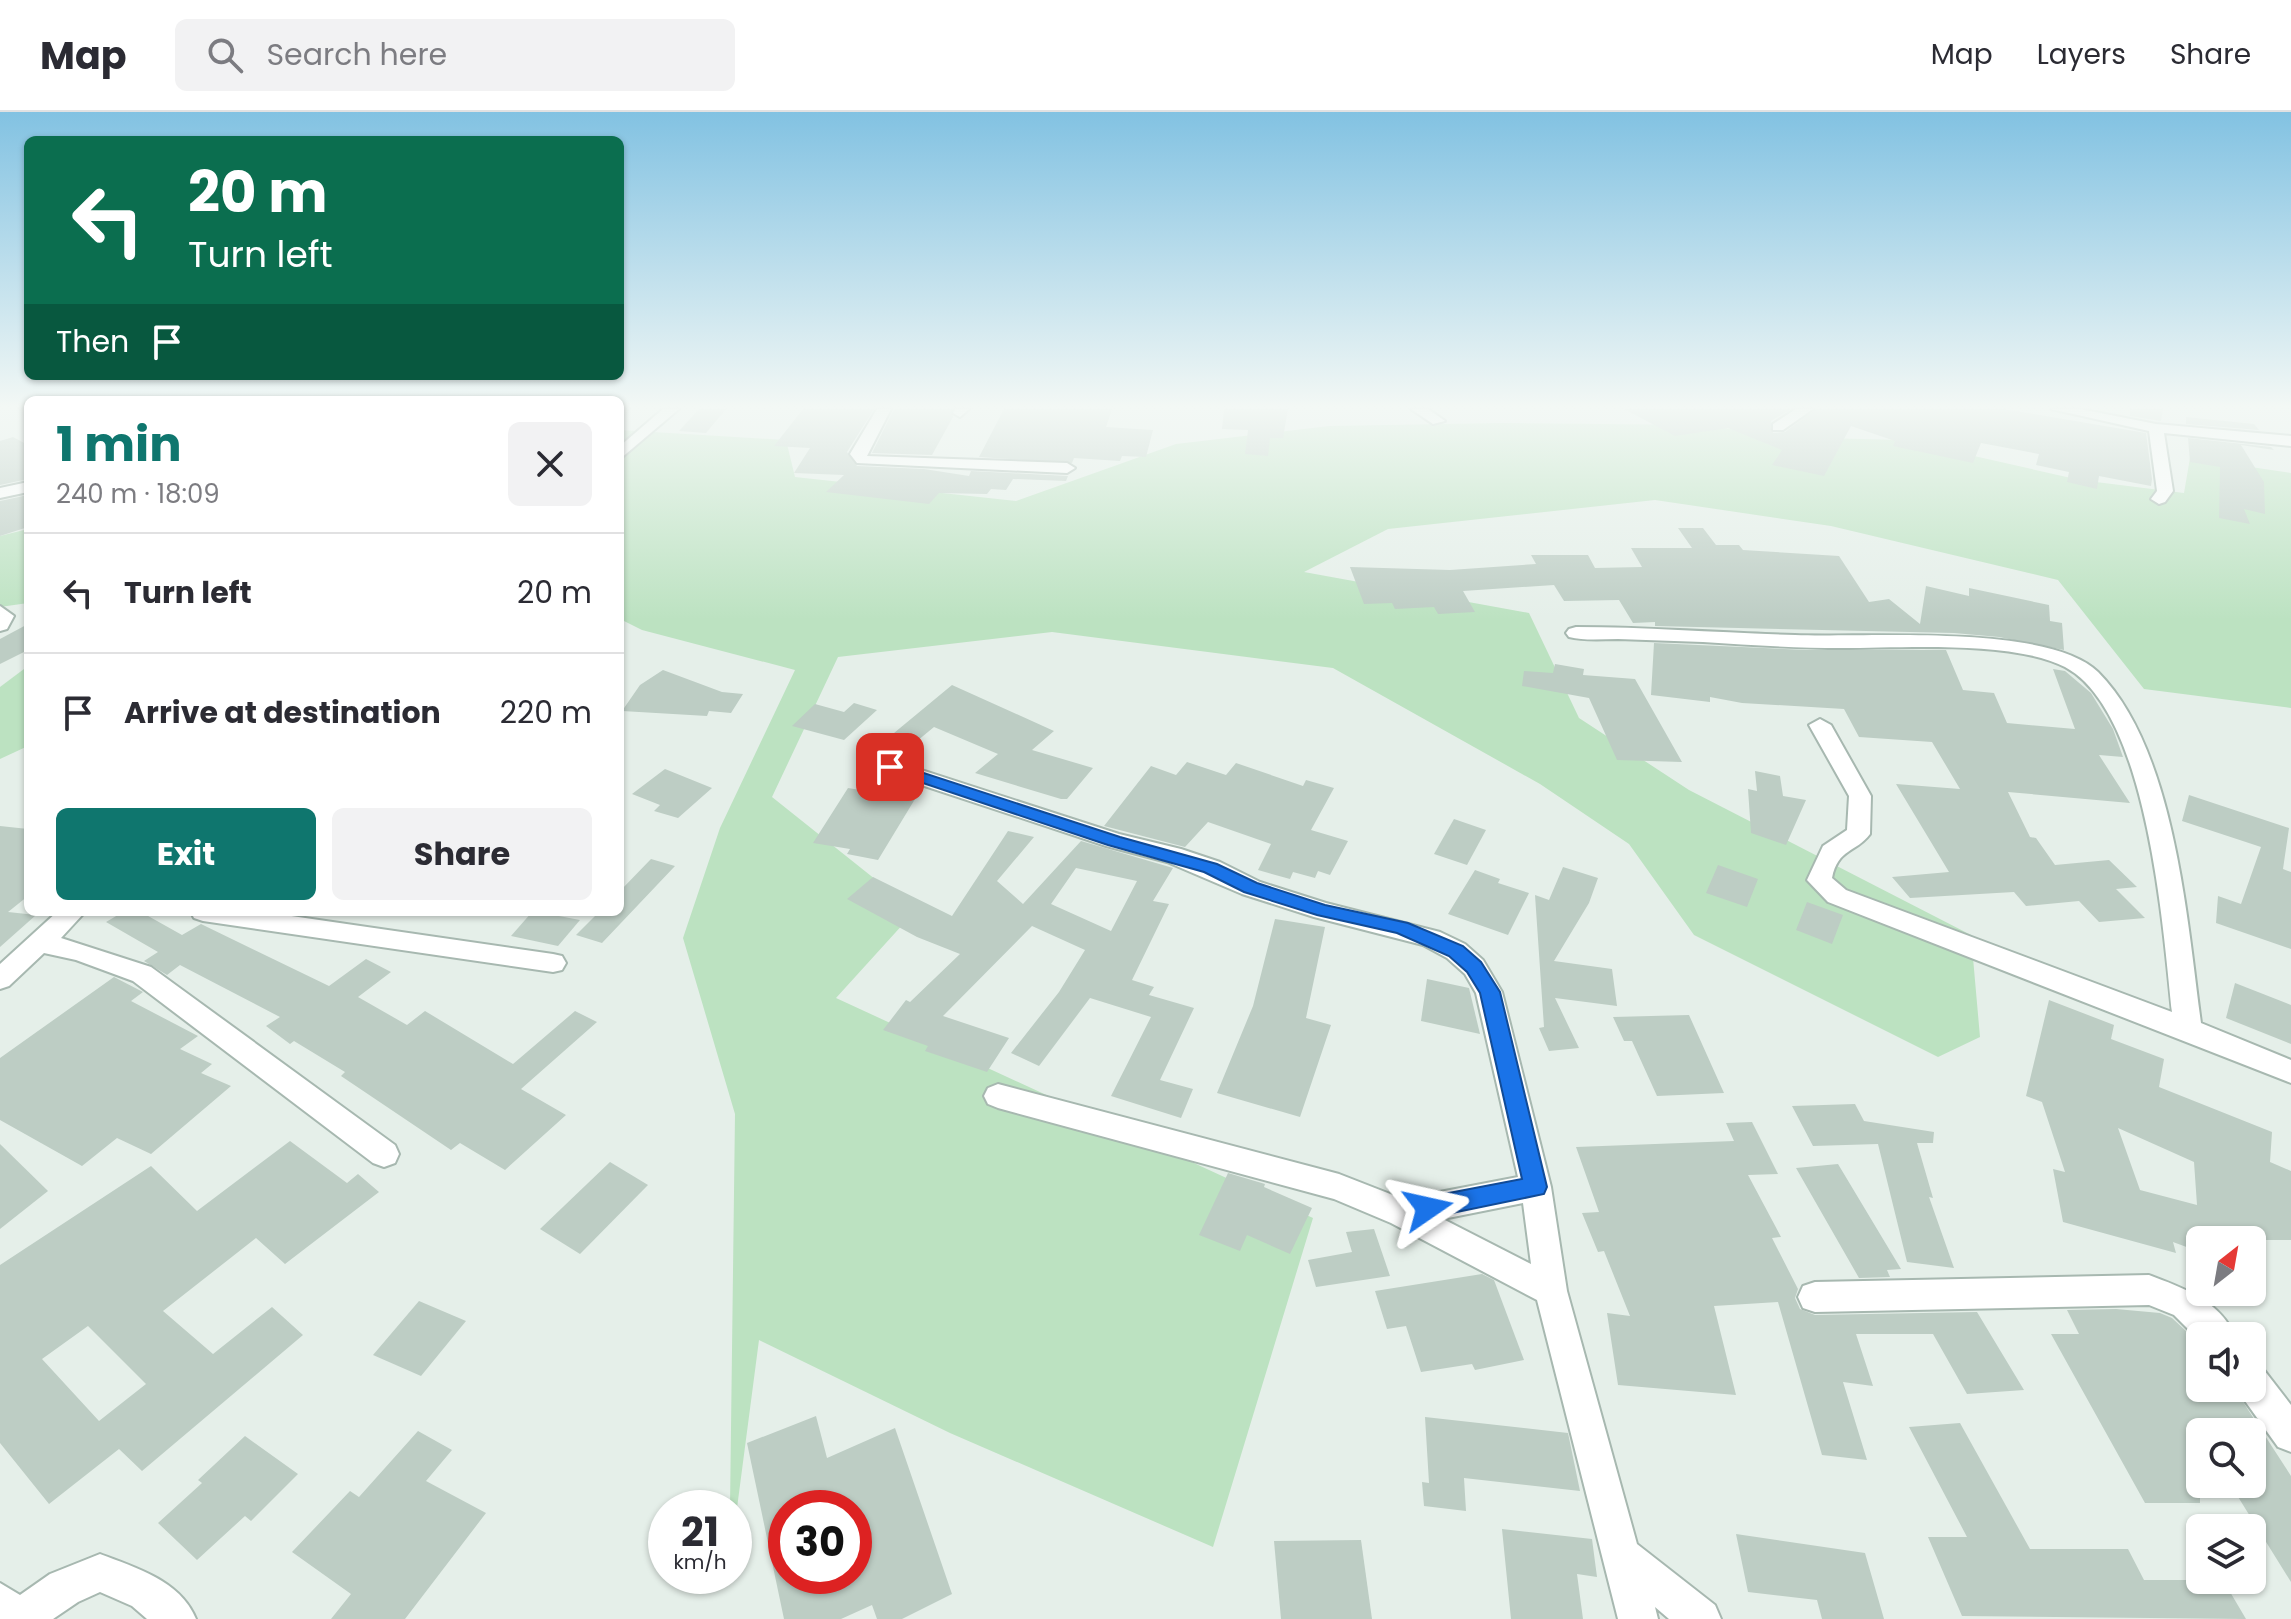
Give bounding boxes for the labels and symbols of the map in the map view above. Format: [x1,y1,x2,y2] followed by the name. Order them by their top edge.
[856,733,924,801] pin
[1386,1166,1470,1250] position arrow
[2186,1226,2266,1306] north arrow
[768,1490,872,1594] speed limit sign: 30

